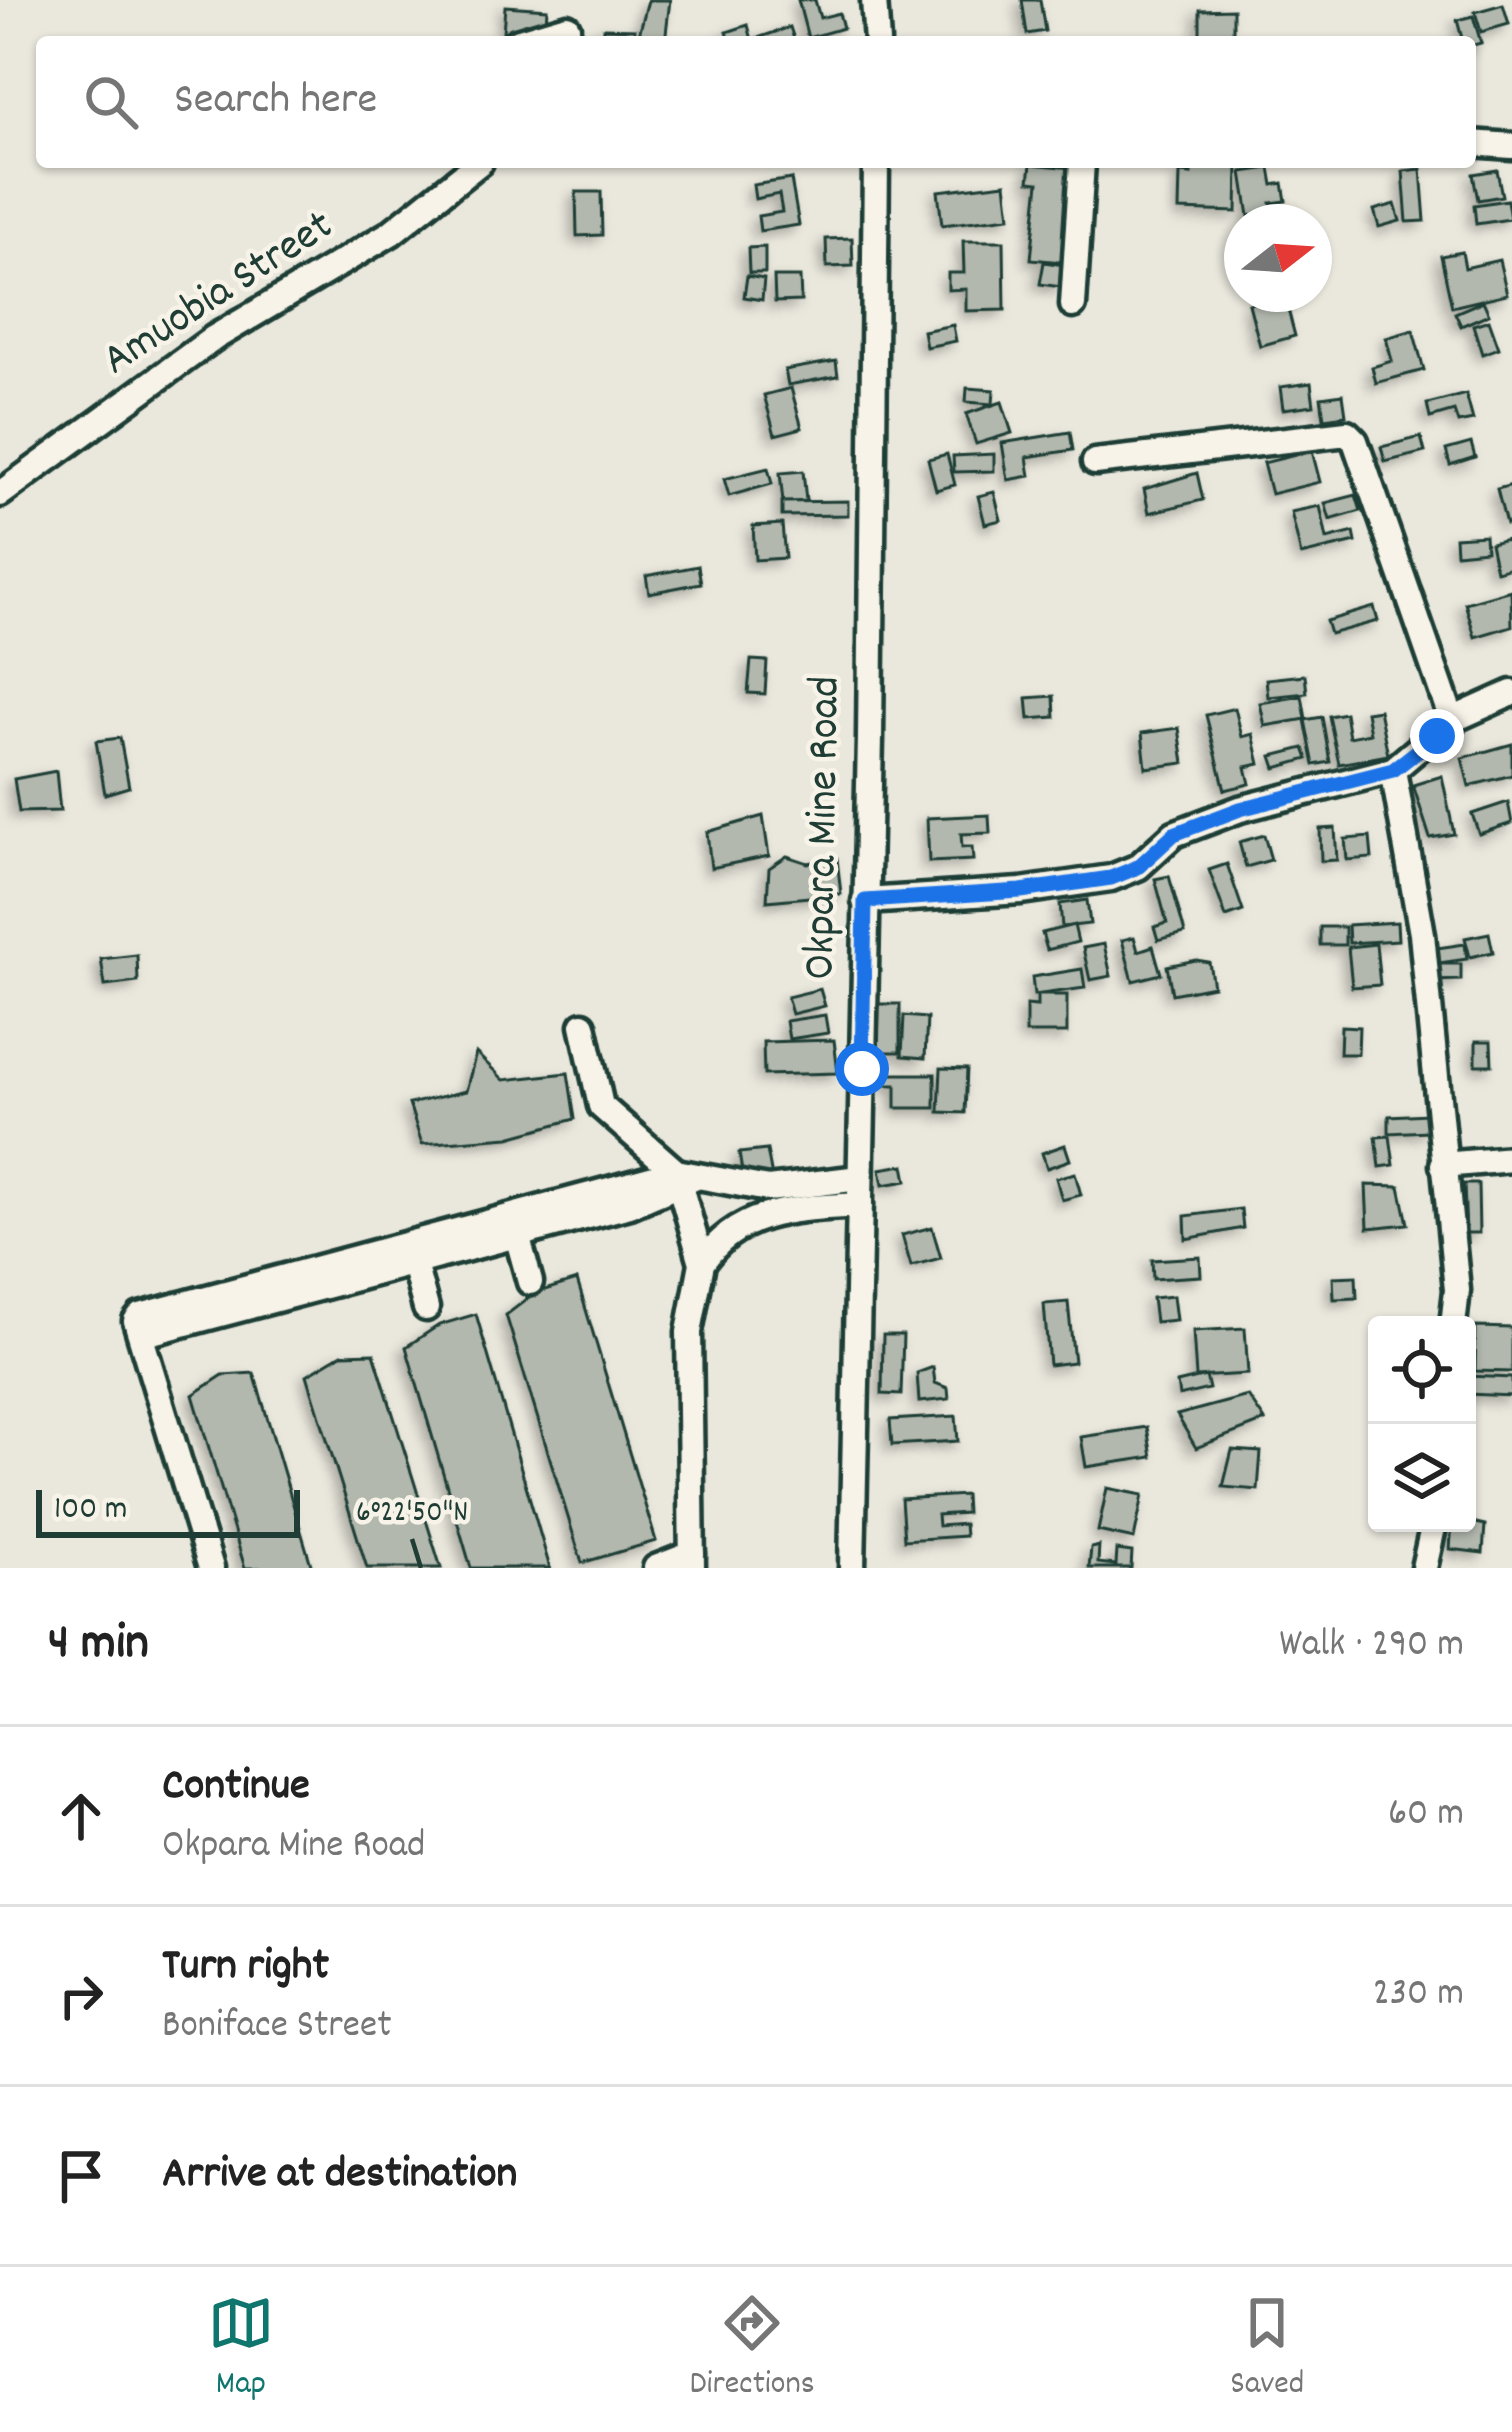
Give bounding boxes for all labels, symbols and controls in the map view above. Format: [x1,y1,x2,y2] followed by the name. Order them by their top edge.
[36,36,1476,168] search box
[78,69,144,135] icon: search
[174,70,377,134] text: Search here
[91,196,347,394] street label: Amuobia Street
[1224,204,1332,312] north arrow
[790,676,860,980] street label: Okpara Mine Road
[1410,709,1464,763] route end
[835,1042,889,1096] route start
[1368,1316,1476,1532] map controls
[1368,1316,1476,1424] button: locate
[1368,1424,1476,1532] button: layers
[36,1484,300,1537] scale bar
[54,1487,127,1534] text: 100 m
[356,1493,468,1536] text: 6°22'50"N
[48,1610,149,1682] text: 4 min
[1279,1619,1464,1674] text: Walk · 290 m
[162,1756,310,1820] text: Continue
[48,1783,114,1849] icon: ahead
[1388,1788,1464,1843] text: 60 m
[162,1820,425,1875] text: Okpara Mine Road
[162,1936,329,2000] text: Turn right
[48,1963,114,2029] icon: right
[1373,1968,1464,2023] text: 230 m
[162,2000,392,2055] text: Boniface Street
[48,2143,114,2209] icon: arrive
[162,2144,517,2208] text: Arrive at destination
[208,2290,274,2409] tab: Map
[690,2290,815,2409] tab: Directions
[1230,2290,1304,2409] tab: Saved

